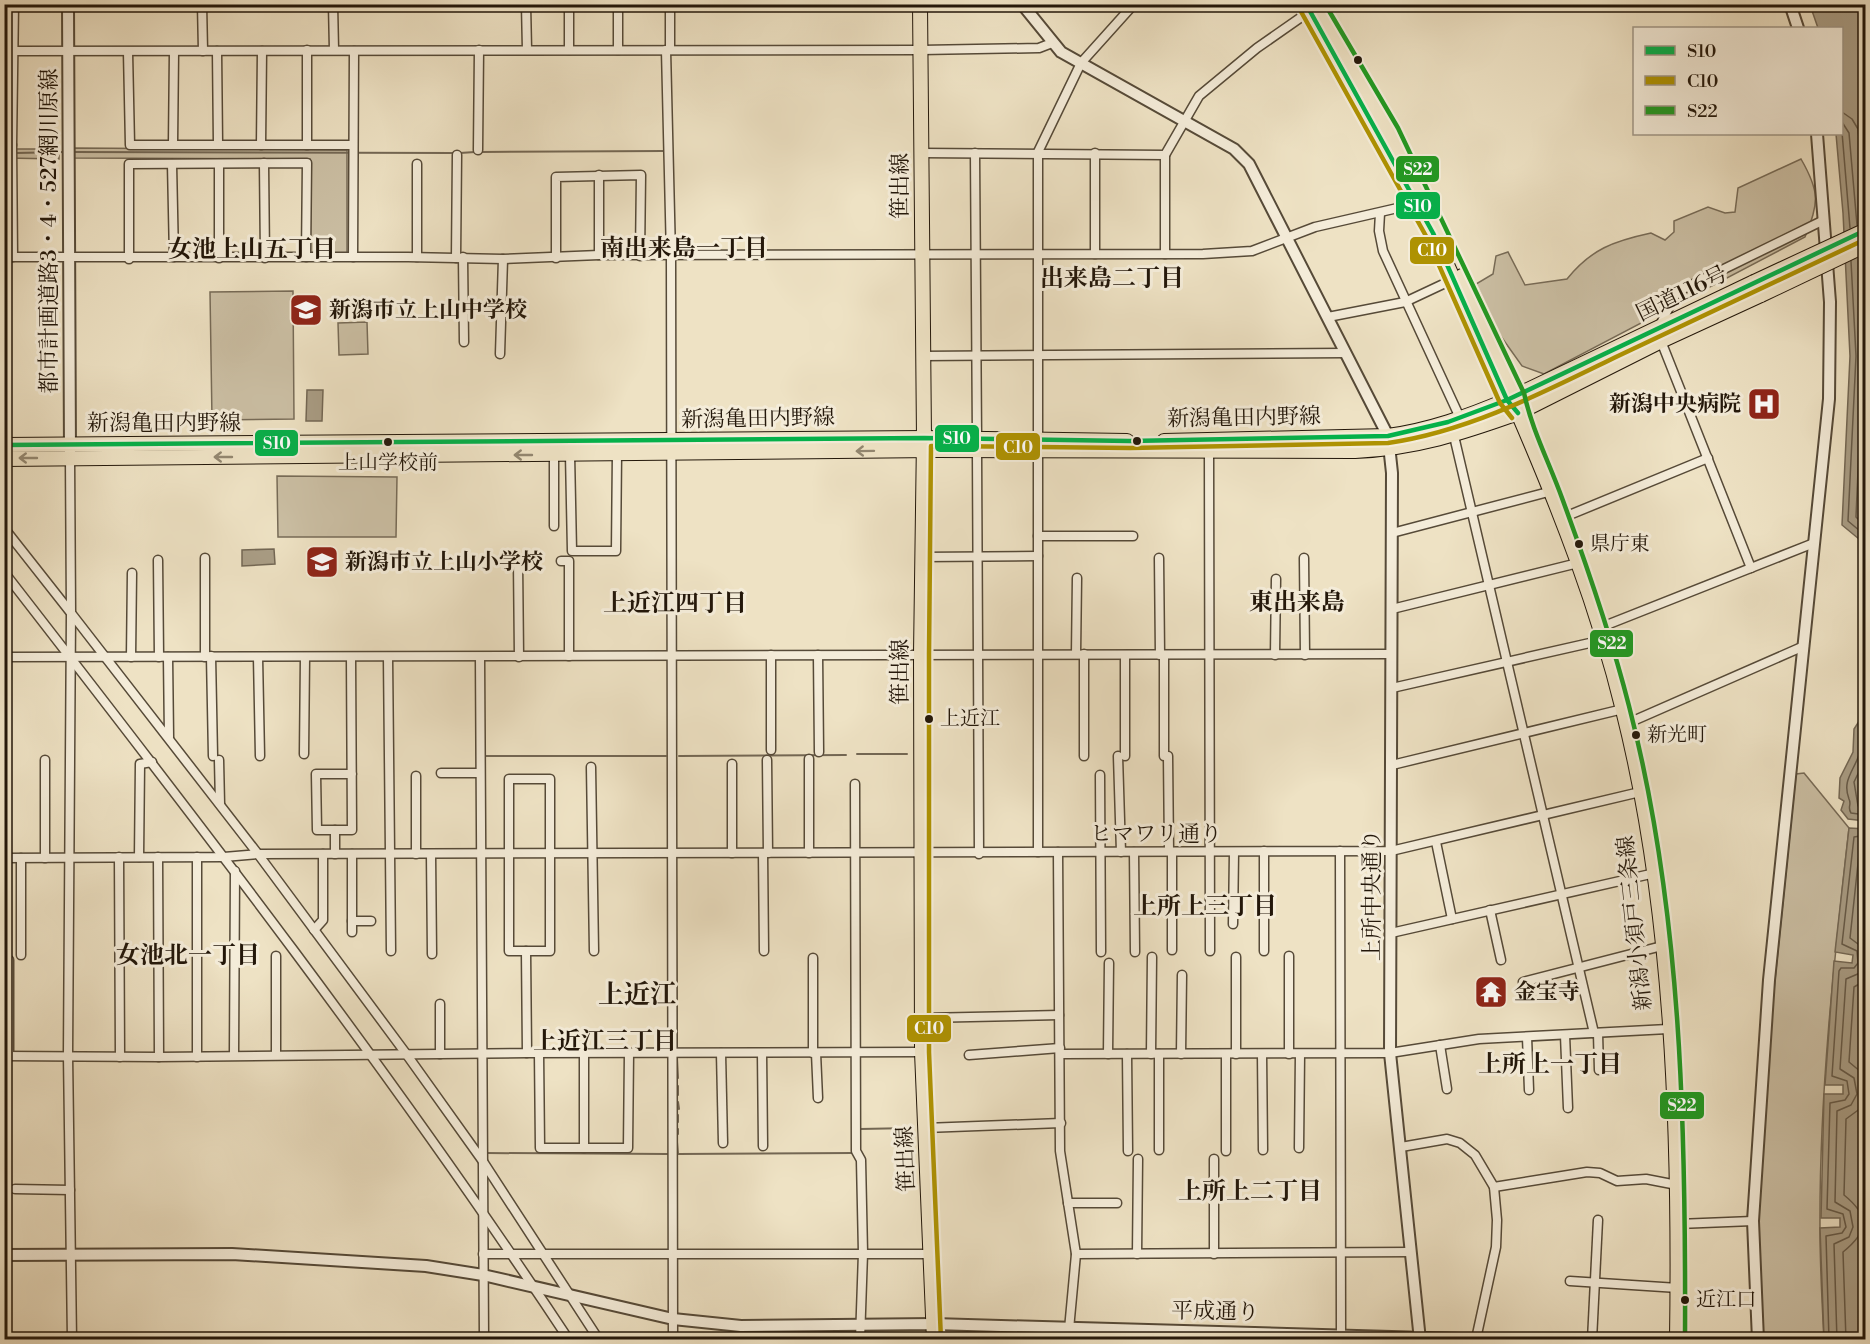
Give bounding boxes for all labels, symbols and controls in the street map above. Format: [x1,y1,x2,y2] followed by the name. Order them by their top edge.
[1633,27,1843,135] legend
[1687,40,1717,63] text: S10
[1352,54,1364,66] unlabelled marker
[36,69,63,393] street label: 都市計画道路3・4・527網川原線
[1687,70,1719,93] text: C10
[1687,100,1718,123] text: S22
[887,153,914,219] street label: 笹出線
[1395,155,1440,183] line badge: S22
[1403,160,1433,180] text: S22
[1395,191,1441,220] line badge: S10
[1404,197,1432,217] text: S10
[600,234,768,264] district label: 南出来島一丁目
[168,235,336,265] district label: 女池上山五丁目
[1409,236,1455,265] line badge: C10
[1417,241,1447,261] text: C10
[1632,260,1732,328] street label: 国道116号
[1040,264,1184,294] district label: 出来島二丁目
[288,292,324,328] school or university icon: 新潟市立上山中学校
[329,297,527,324] place label: 新潟市立上山中学校
[1746,386,1782,422] hospital icon: 新潟中央病院
[1609,391,1741,418] place label: 新潟中央病院
[1167,403,1321,433] street label: 新潟亀田内野線
[681,404,835,434] street label: 新潟亀田内野線
[87,410,241,437] street label: 新潟亀田内野線
[934,424,980,453] line badge: S10
[254,429,299,457] line badge: S10
[943,429,971,449] text: S10
[995,432,1041,461] line badge: C10
[263,434,291,454] text: S10
[1131,435,1143,447] unlabelled marker
[382,436,394,448] marker: 上山学校前
[1003,438,1033,458] text: C10
[855,445,875,457] one-way arrow
[513,449,533,460] one-way arrow
[213,451,233,463] one-way arrow
[338,451,438,476] place label: 上山学校前
[18,453,38,464] one-way arrow
[1590,532,1650,557] place label: 県庁東
[1573,538,1585,550] marker: 県庁東
[304,544,340,580] school or university icon: 新潟市立上山小学校
[345,549,543,576] place label: 新潟市立上山小学校
[1249,588,1345,618] district label: 東出来島
[603,589,747,619] district label: 上近江四丁目
[1589,629,1634,658] line badge: S22
[1597,634,1627,654] text: S22
[887,639,914,705] street label: 笹出線
[940,707,1000,732] place label: 上近江
[923,713,935,725] marker: 上近江
[1647,723,1707,748] place label: 新光町
[1630,729,1642,741] marker: 新光町
[1090,821,1222,848] street label: ヒマワリ通り
[1359,829,1386,961] street label: 上所中央通り
[1612,834,1658,1012] street label: 新潟小須戸三条線
[1133,892,1277,922] district label: 上所上三丁目
[116,941,260,971] district label: 女池北一丁目
[1473,974,1509,1010] temple icon: 金宝寺
[598,979,676,1011] district label: 上近江
[1514,979,1580,1006] place label: 金宝寺
[906,1014,952,1043] line badge: C10
[914,1019,944,1039] text: C10
[533,1027,677,1057] district label: 上近江三丁目
[1478,1050,1622,1080] district label: 上所上一丁目
[1659,1091,1705,1120] line badge: S22
[1667,1096,1697,1116] text: S22
[891,1126,921,1192] street label: 笹出線
[1178,1177,1322,1207] district label: 上所上二丁目
[1696,1288,1756,1313] place label: 近江口
[1679,1294,1691,1306] marker: 近江口
[1171,1298,1259,1326] street label: 平成通り

